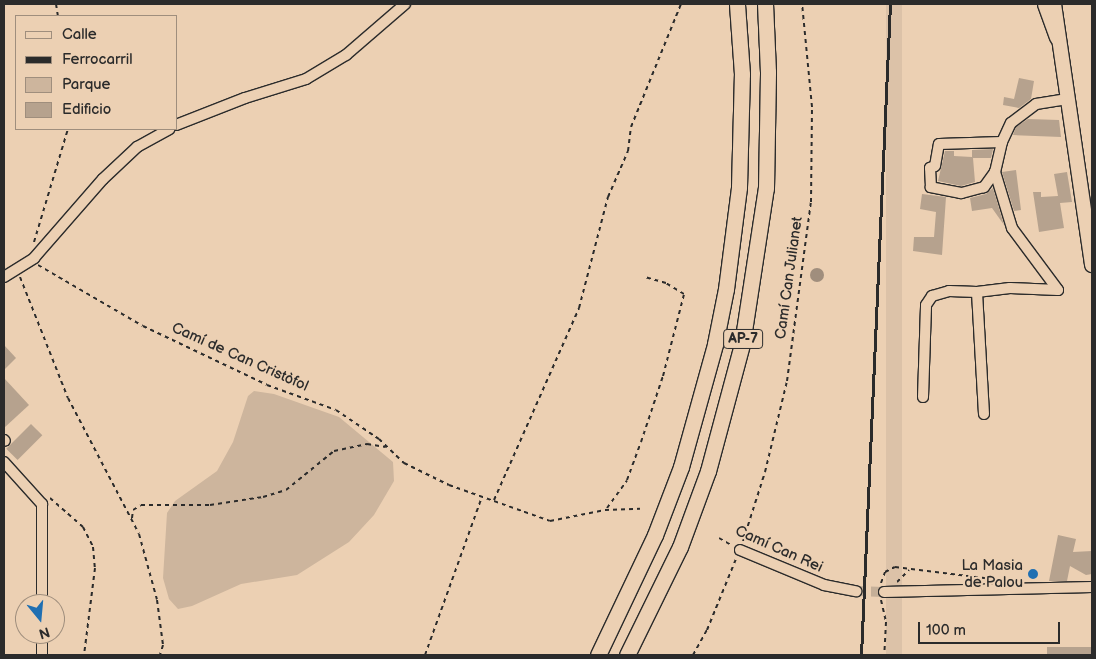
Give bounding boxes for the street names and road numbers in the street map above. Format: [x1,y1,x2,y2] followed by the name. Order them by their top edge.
[771,215,807,341] street label: Camí Can Julianet
[169,319,311,395] street label: Camí de Can Cristòfol
[723,328,763,350] road number: AP-7
[732,522,826,576] street label: Camí Can Rei

